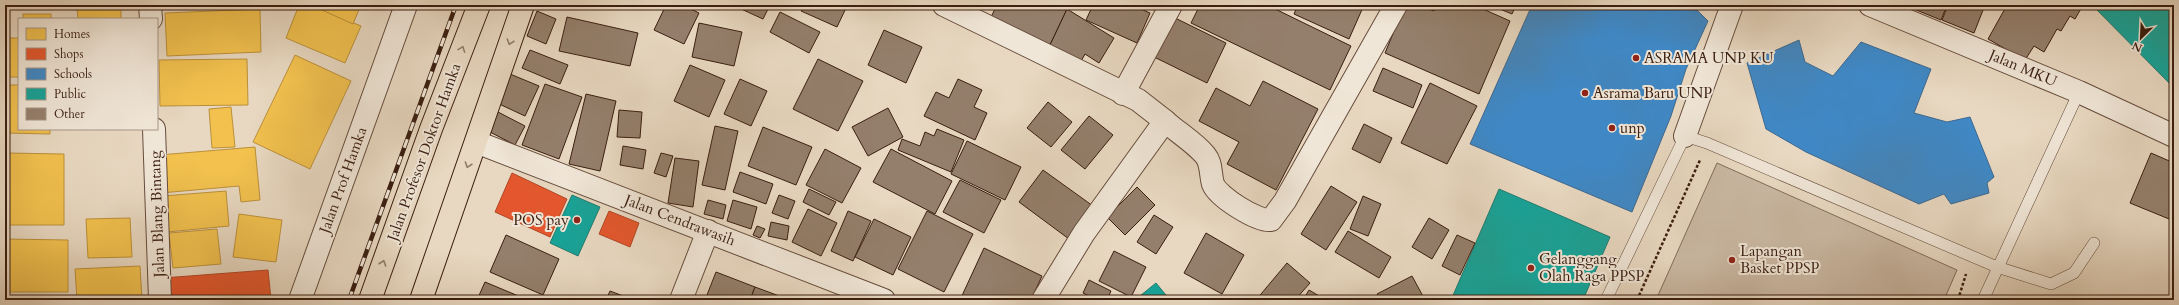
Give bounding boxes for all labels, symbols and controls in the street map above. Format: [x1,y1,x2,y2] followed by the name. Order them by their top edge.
[18,18,158,130] legend
[2121,18,2161,58] north arrow
[54,26,90,42] text: Homes
[506,38,515,45] one-way arrow
[2129,38,2145,55] text: N
[1984,44,2061,92] street label: Jalan MKU
[54,46,83,62] text: Shops
[457,46,465,53] one-way arrow
[1644,48,1774,68] place label: ASRAMA UNP KU
[1631,53,1641,63] marker: ASRAMA UNP KU
[382,60,466,246] street label: Jalan Profesor Doktor Hamka
[54,66,92,82] text: Schools
[1593,83,1712,103] place label: Asrama Baru UNP
[54,86,87,102] text: Public
[1580,88,1590,98] marker: Asrama Baru UNP
[54,106,85,122] text: Other
[1620,118,1645,138] place label: unp
[1607,123,1617,133] marker: unp
[314,124,372,238] street label: Jalan Prof Hamka
[145,150,169,280] street label: Jalan Blang Bintang
[464,161,472,168] one-way arrow
[620,189,739,251] street label: Jalan Cendrawasih
[513,210,569,230] place label: POS pay
[572,215,582,225] marker: POS pay
[1740,241,1820,278] place label: Lapangan Basket PPSP
[1539,249,1645,286] place label: Gelanggang Olah Raga PPSP
[1727,255,1737,265] marker: Lapangan Basket PPSP
[379,260,387,267] one-way arrow
[1526,263,1536,273] marker: Gelanggang Olah Raga PPSP

